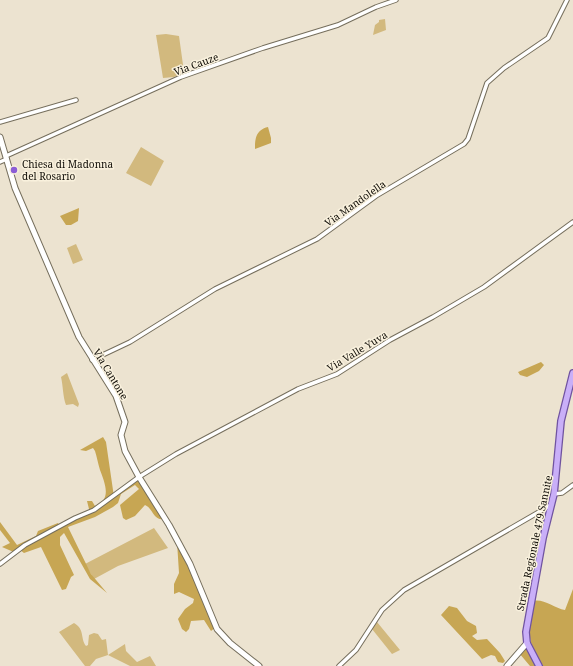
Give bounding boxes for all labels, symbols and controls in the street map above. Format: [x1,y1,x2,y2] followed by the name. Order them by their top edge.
[172,49,220,79] street label: Via Cauze
[22,157,114,183] place label: Chiesa di Madonna del Rosario
[9,165,19,175] marker: Chiesa di Madonna del Rosario
[322,176,389,229] street label: Via Mandolella
[324,327,390,375] street label: Via Valle Yuva
[90,346,132,402] street label: Via Cantone
[513,474,555,612] street label: Strada Regionale 479 Sannite

